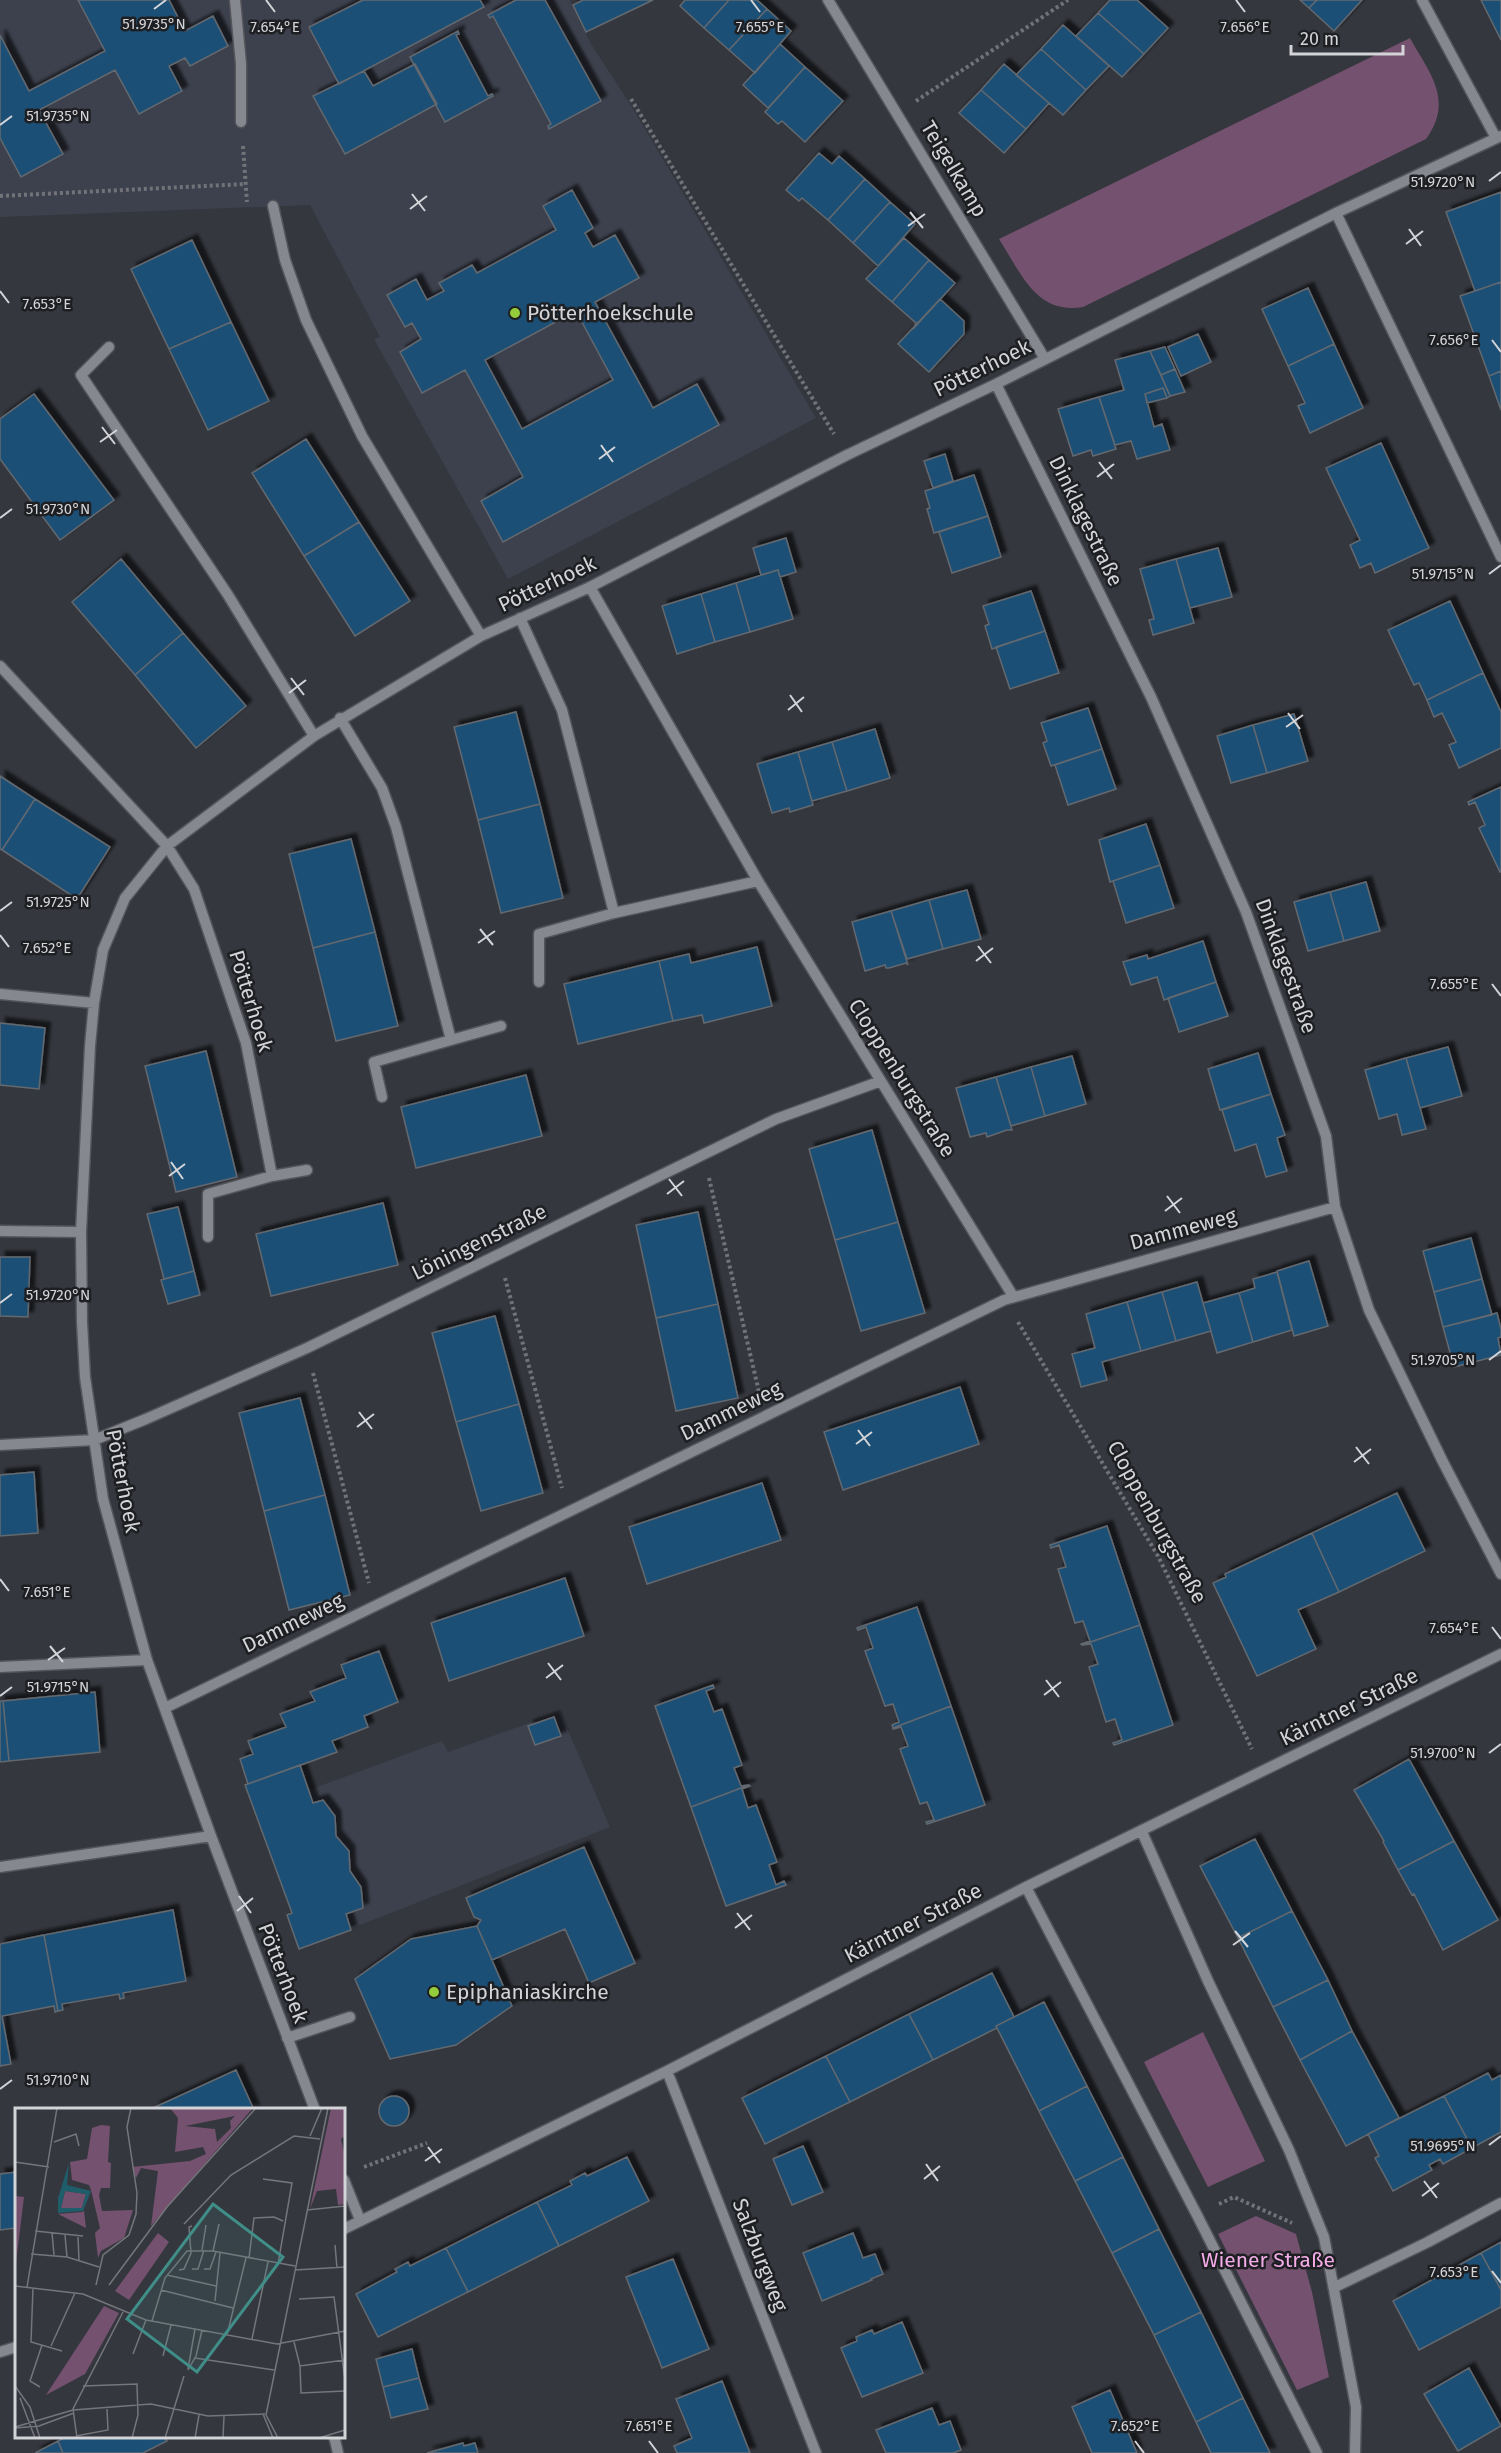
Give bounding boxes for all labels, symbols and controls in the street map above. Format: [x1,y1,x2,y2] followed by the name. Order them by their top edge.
[122,15,186,33] text: 51.9735°N
[250,18,300,36] text: 7.654°E
[736,18,784,36] text: 7.655°E
[1220,18,1270,36] text: 7.656°E
[1291,18,1404,56] scale bar
[1300,28,1339,50] text: 20 m
[26,107,90,125] text: 51.9735°N
[915,116,993,222] street label: Teigelkamp
[1411,173,1475,191] text: 51.9720°N
[23,295,71,313] text: 7.653°E
[527,300,694,326] place label: Pötterhoekschule
[508,306,522,320] marker: Pötterhoekschule
[1429,331,1479,349] text: 7.656°E
[929,333,1035,403] street label: Pötterhoek
[1043,452,1129,590] street label: Dinklagestraße
[26,500,90,518] text: 51.9730°N
[494,550,600,618] street label: Pötterhoek
[1412,565,1474,583] text: 51.9715°N
[26,893,90,911] text: 51.9725°N
[1250,895,1322,1037] street label: Dinklagestraße
[23,939,71,957] text: 7.652°E
[223,947,279,1055] street label: Pötterhoek
[1430,975,1478,993] text: 7.655°E
[843,994,961,1162] street label: Cloppenburgstraße
[407,1198,551,1286] street label: Löningenstraße
[1127,1202,1239,1256] street label: Dammeweg
[26,1286,90,1304] text: 51.9720°N
[1411,1351,1475,1369] text: 51.9705°N
[676,1375,786,1447] street label: Dammeweg
[100,1427,146,1535] street label: Pötterhoek
[1102,1436,1212,1608] street label: Cloppenburgstraße
[23,1583,71,1601] text: 7.651°E
[238,1587,348,1659] street label: Dammeweg
[1429,1619,1479,1637] text: 7.654°E
[1276,1662,1422,1752] street label: Kärntner Straße
[27,1678,89,1696] text: 51.9715°N
[1410,1744,1476,1762] text: 51.9700°N
[840,1877,986,1969] street label: Kärntner Straße
[252,1919,314,2027] street label: Pötterhoek
[446,1979,609,2005] place label: Epiphaniaskirche
[427,1985,441,1999] marker: Epiphaniaskirche
[26,2071,90,2089] text: 51.9710°N
[15,2108,345,2438] inset map
[1410,2137,1476,2155] text: 51.9695°N
[727,2195,793,2315] street label: Salzburgweg
[1201,2247,1335,2273] park label: Wiener Straße
[1430,2263,1478,2281] text: 7.653°E
[625,2417,673,2435] text: 7.651°E
[1111,2417,1159,2435] text: 7.652°E

